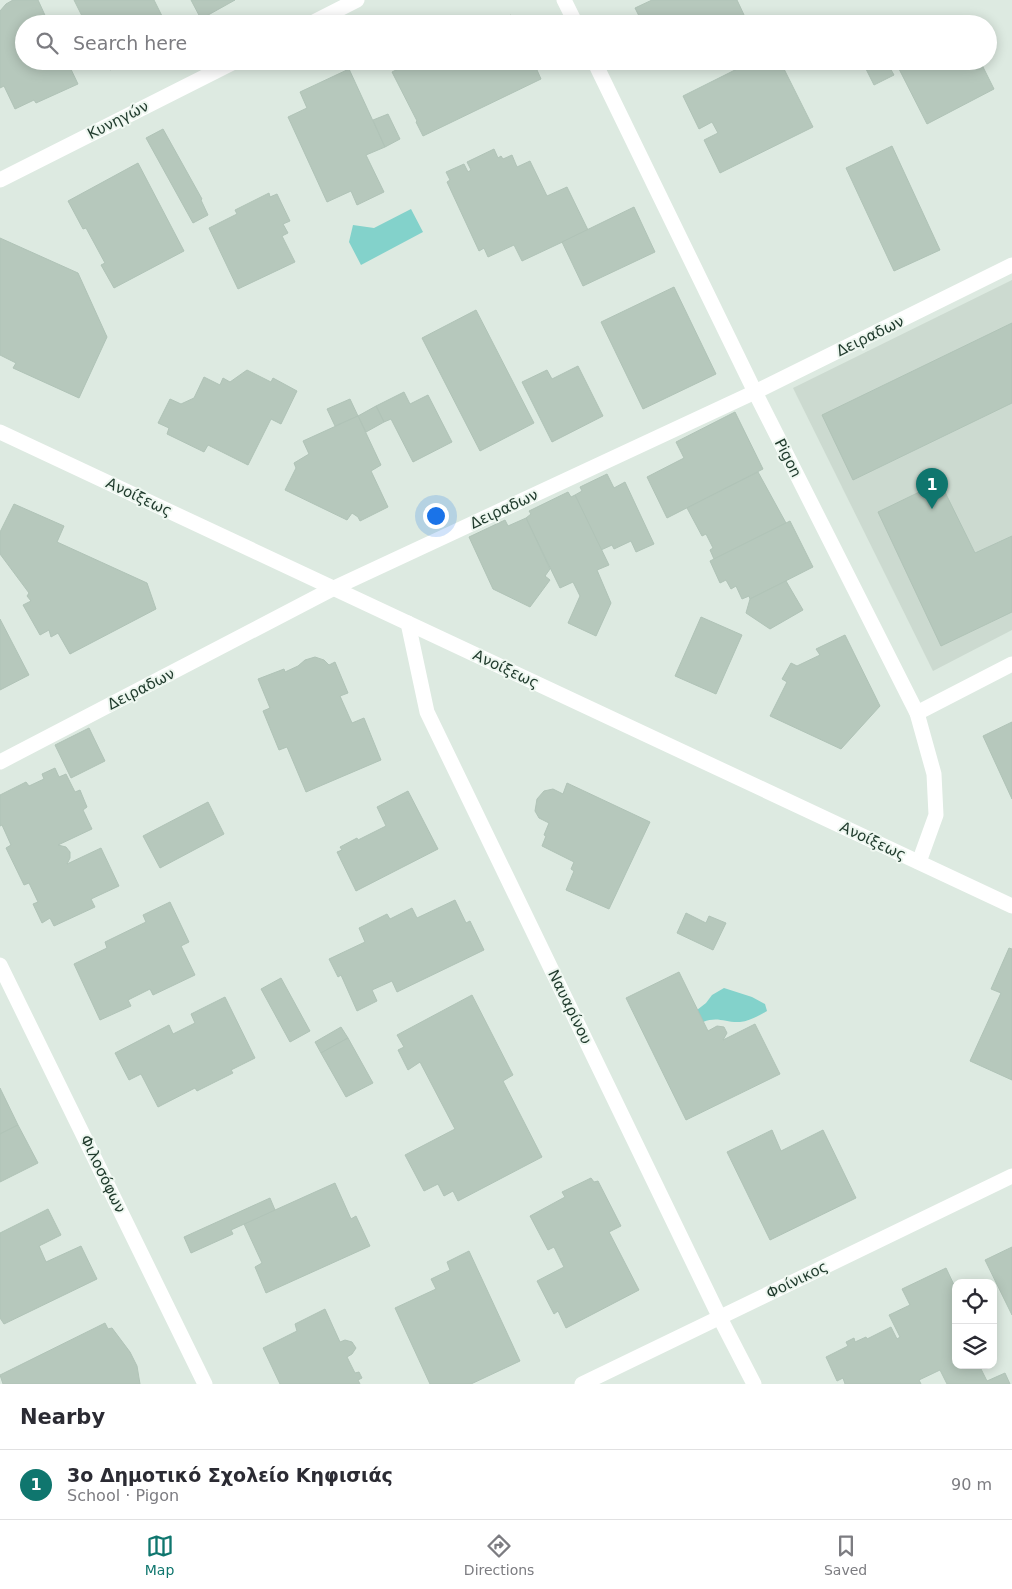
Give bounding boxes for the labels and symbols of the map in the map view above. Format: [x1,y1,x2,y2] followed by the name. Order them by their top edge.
[84,97,152,143] street label: Κυνηγών
[833,312,907,360] street label: Δειραδων
[771,436,805,480] street label: Pigon
[916,468,948,509] pin: 1
[103,474,175,520] street label: Ανοίξεως
[467,485,541,533] street label: Δειραδων
[423,503,449,529] your location
[470,646,542,692] street label: Ανοίξεως
[104,664,178,714] street label: Δειραδων
[837,818,909,864] street label: Ανοίξεως
[544,967,596,1047] street label: Ναυαρίνου
[76,1132,130,1216] street label: Φιλοσόφων
[763,1257,831,1303] street label: Φοίνικος

